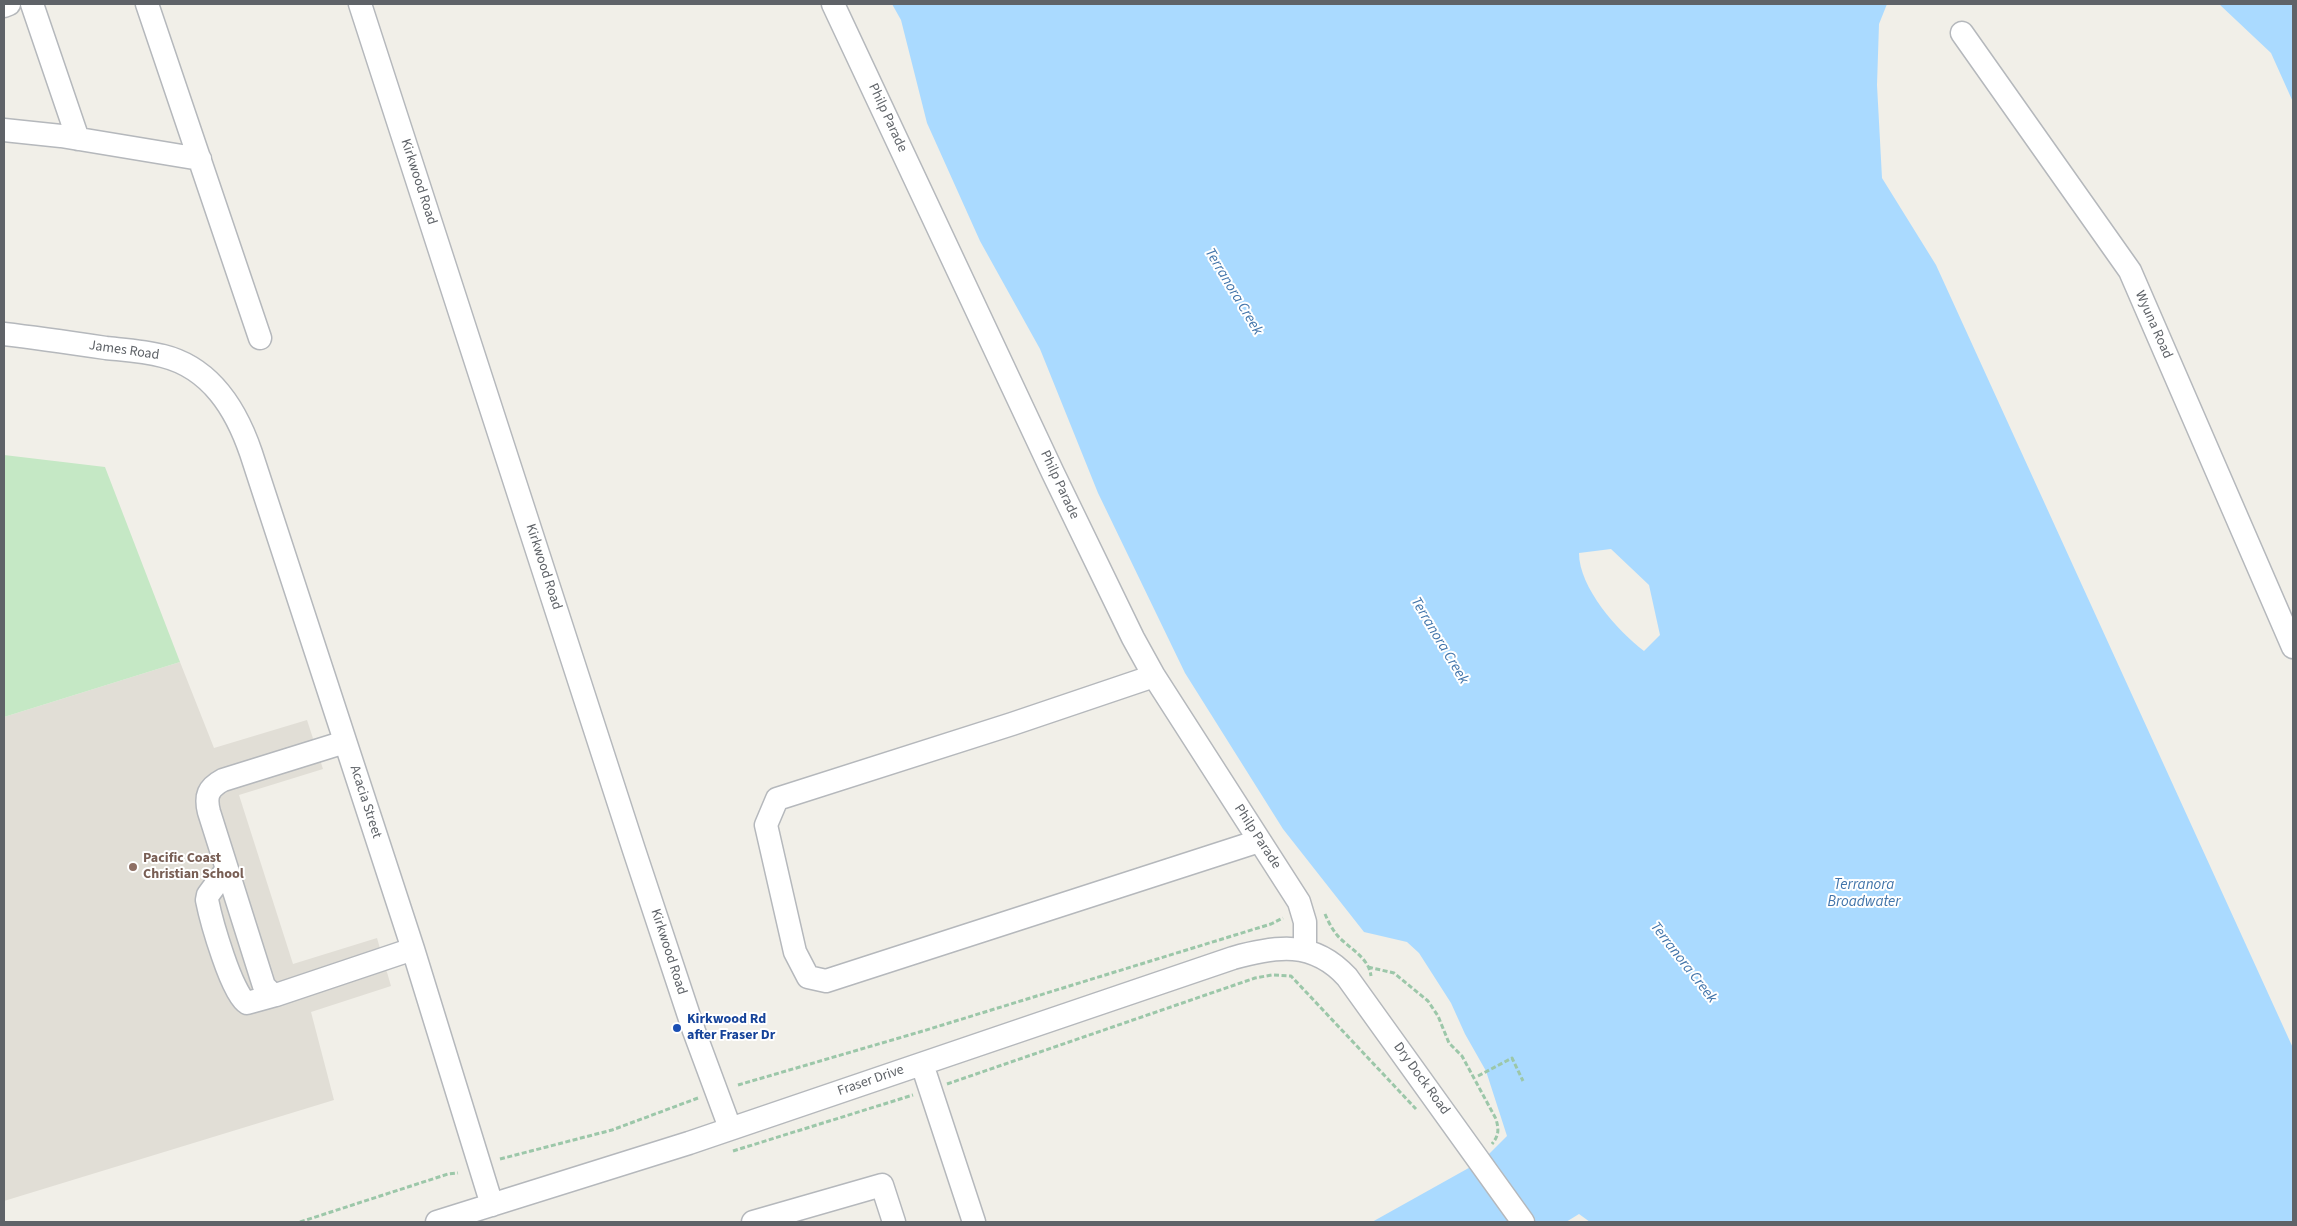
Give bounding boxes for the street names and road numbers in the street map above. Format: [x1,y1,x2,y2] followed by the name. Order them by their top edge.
[864,81,910,155] street label: Philp Parade
[396,137,440,227] street label: Kirkwood Road
[2131,288,2175,362] street label: Wyuna Road
[88,338,160,364] street label: James Road
[1036,448,1082,522] street label: Philp Parade
[521,522,565,612] street label: Kirkwood Road
[345,763,385,841] street label: Acacia Street
[1230,801,1284,873] street label: Philp Parade
[646,907,690,997] street label: Kirkwood Road
[1389,1039,1453,1119] street label: Dry Dock Road
[836,1062,906,1100] street label: Fraser Drive

